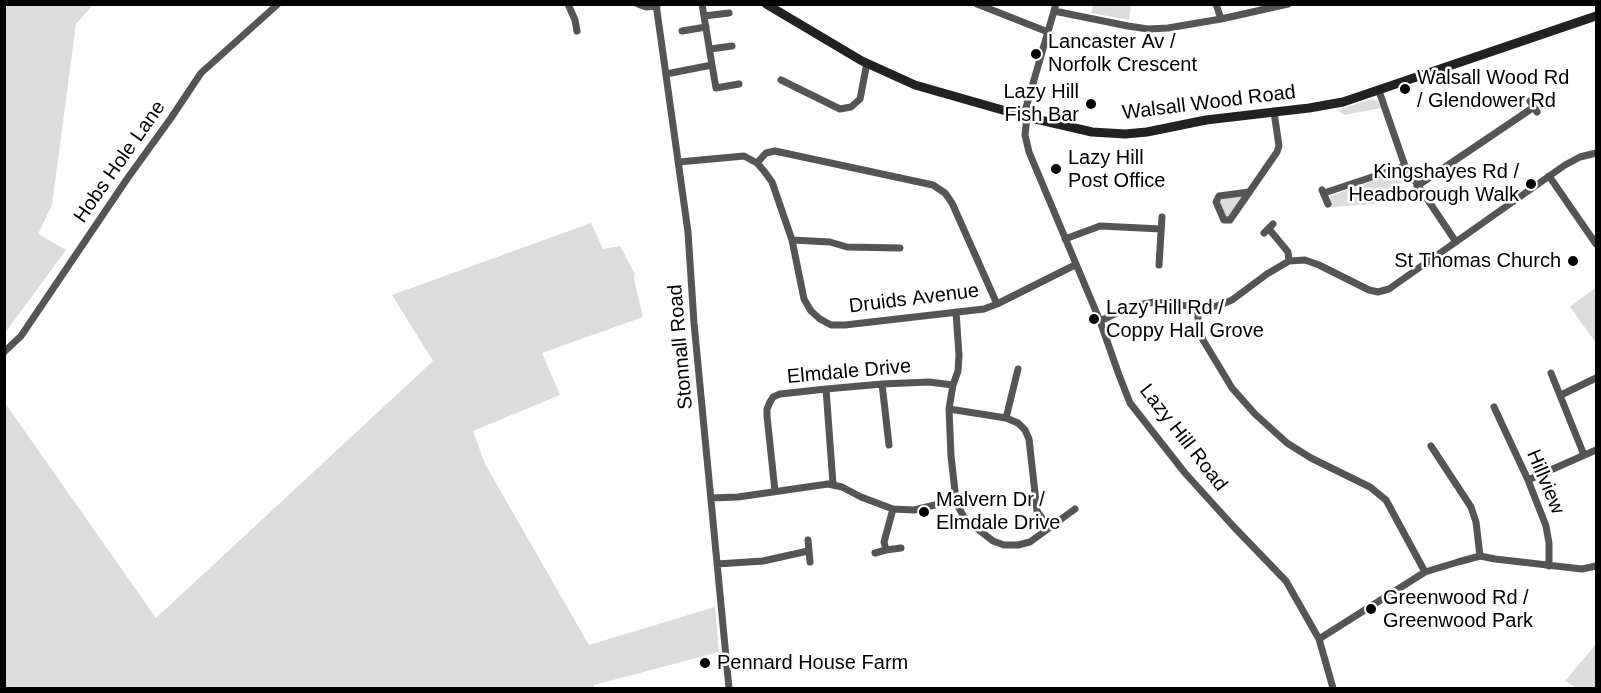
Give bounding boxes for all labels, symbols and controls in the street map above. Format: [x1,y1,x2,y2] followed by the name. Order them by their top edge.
[1048,30,1197,77] place label: Lancaster Av / Norfolk Crescent
[1029,47,1043,61] marker: Lancaster Av / Norfolk Crescent
[1417,66,1569,113] place label: Walsall Wood Rd / Glendower Rd
[1003,80,1079,127] place label: Lazy Hill Fish Bar
[1121,80,1297,126] street label: Walsall Wood Road
[1398,82,1412,96] marker: Walsall Wood Rd / Glendower Rd
[69,96,171,228] street label: Hobs Hole Lane
[1084,97,1098,111] marker: Lazy Hill Fish Bar
[1068,146,1165,193] place label: Lazy Hill Post Office
[1349,160,1519,207] place label: Kingshayes Rd / Headborough Walk
[1049,162,1063,176] marker: Lazy Hill Post Office
[1524,177,1538,191] marker: Kingshayes Rd / Headborough Walk
[1394,249,1561,273] place label: St Thomas Church
[1566,254,1580,268] marker: St Thomas Church
[848,279,980,319] street label: Druids Avenue
[664,283,698,411] street label: Stonnall Road
[1106,296,1264,343] place label: Lazy Hill Rd / Coppy Hall Grove
[1087,312,1101,326] marker: Lazy Hill Rd / Coppy Hall Grove
[786,355,912,389] street label: Elmdale Drive
[1134,380,1232,496] street label: Lazy Hill Road
[1521,446,1569,518] street label: Hillview
[936,488,1060,535] place label: Malvern Dr / Elmdale Drive
[917,505,931,519] marker: Malvern Dr / Elmdale Drive
[1383,586,1533,633] place label: Greenwood Rd / Greenwood Park
[1364,602,1378,616] marker: Greenwood Rd / Greenwood Park
[717,651,908,675] place label: Pennard House Farm
[698,656,712,670] marker: Pennard House Farm

